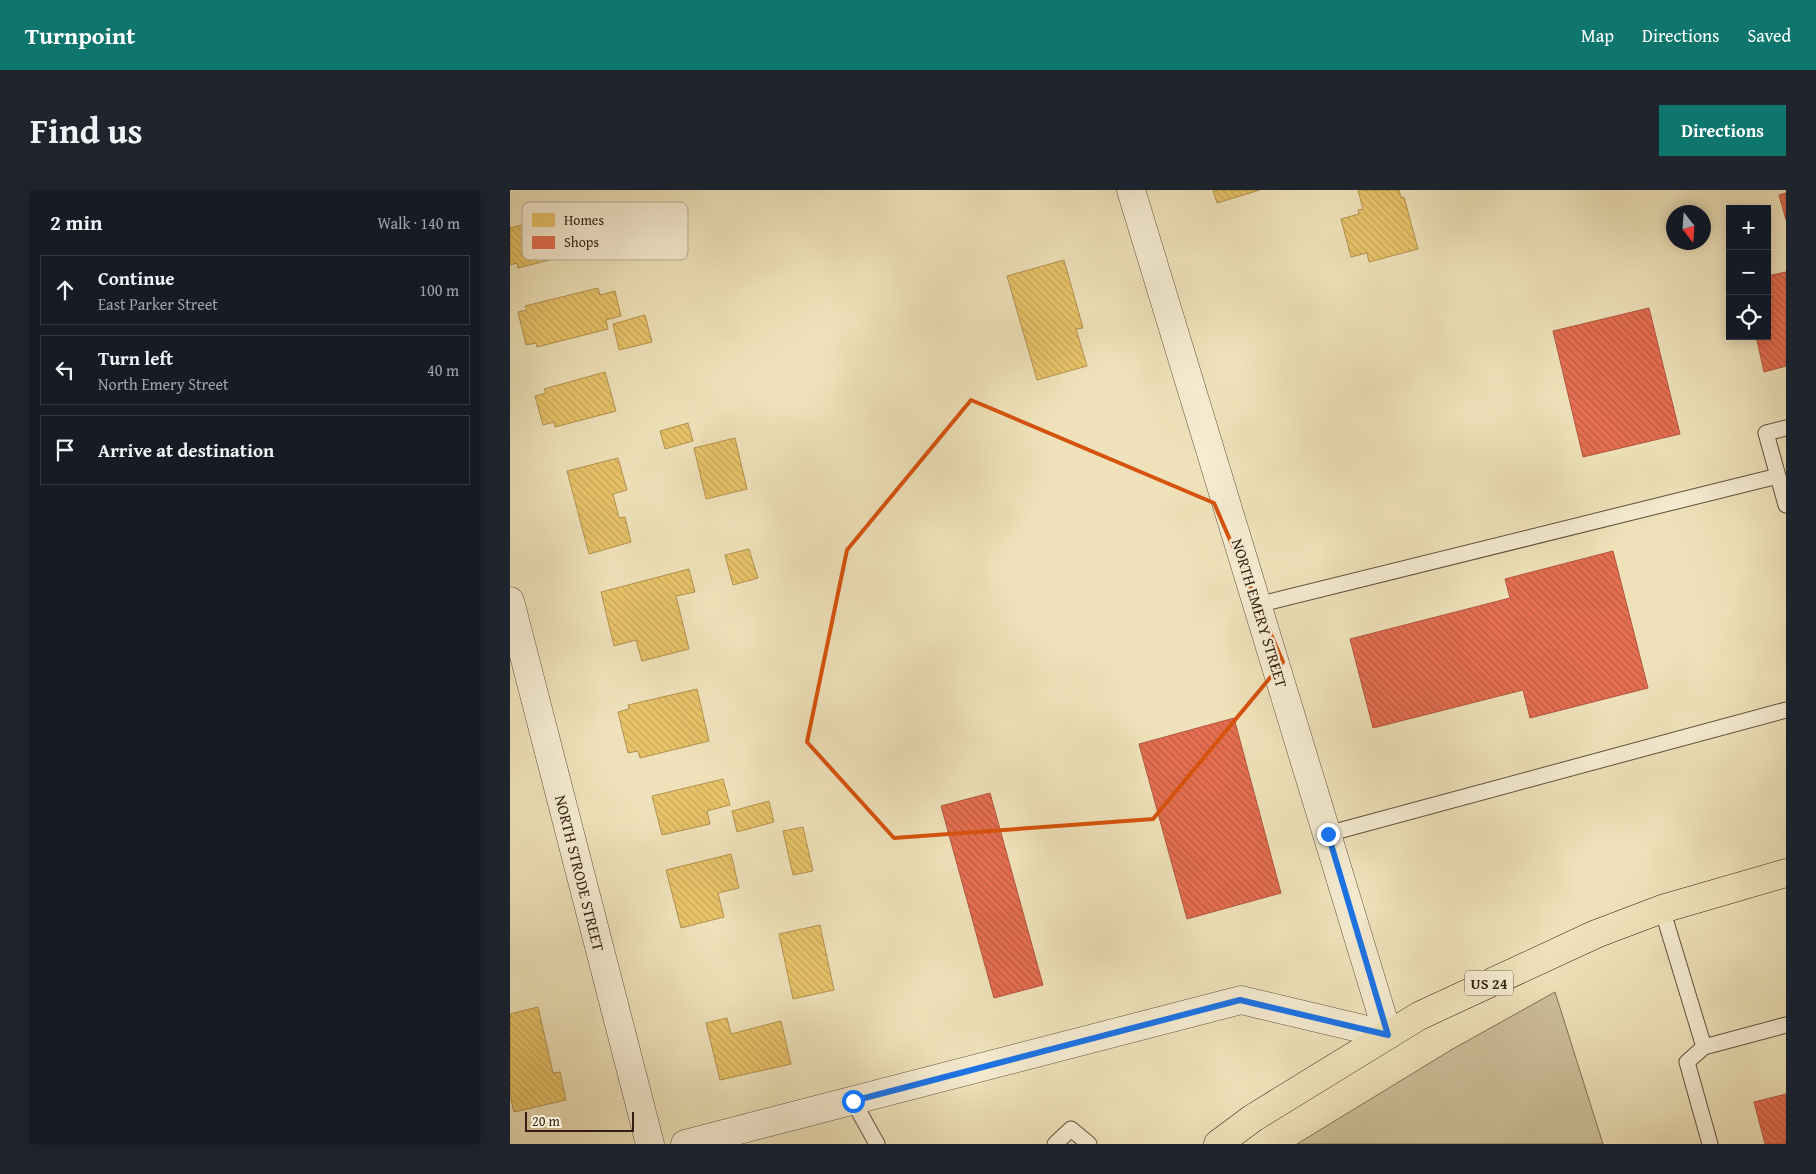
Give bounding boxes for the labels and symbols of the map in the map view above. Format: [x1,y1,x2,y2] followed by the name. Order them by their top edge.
[522,202,688,260] legend
[1666,205,1711,250] north arrow
[564,210,604,230] text: Homes
[564,232,599,252] text: Shops
[1226,535,1294,691] street label: NORTH EMERY STREET
[549,792,611,954] street label: NORTH STRODE STREET
[1317,823,1340,846] route end
[1465,970,1513,996] road number: US 24
[842,1090,865,1113] route start
[525,1109,634,1132] scale bar

